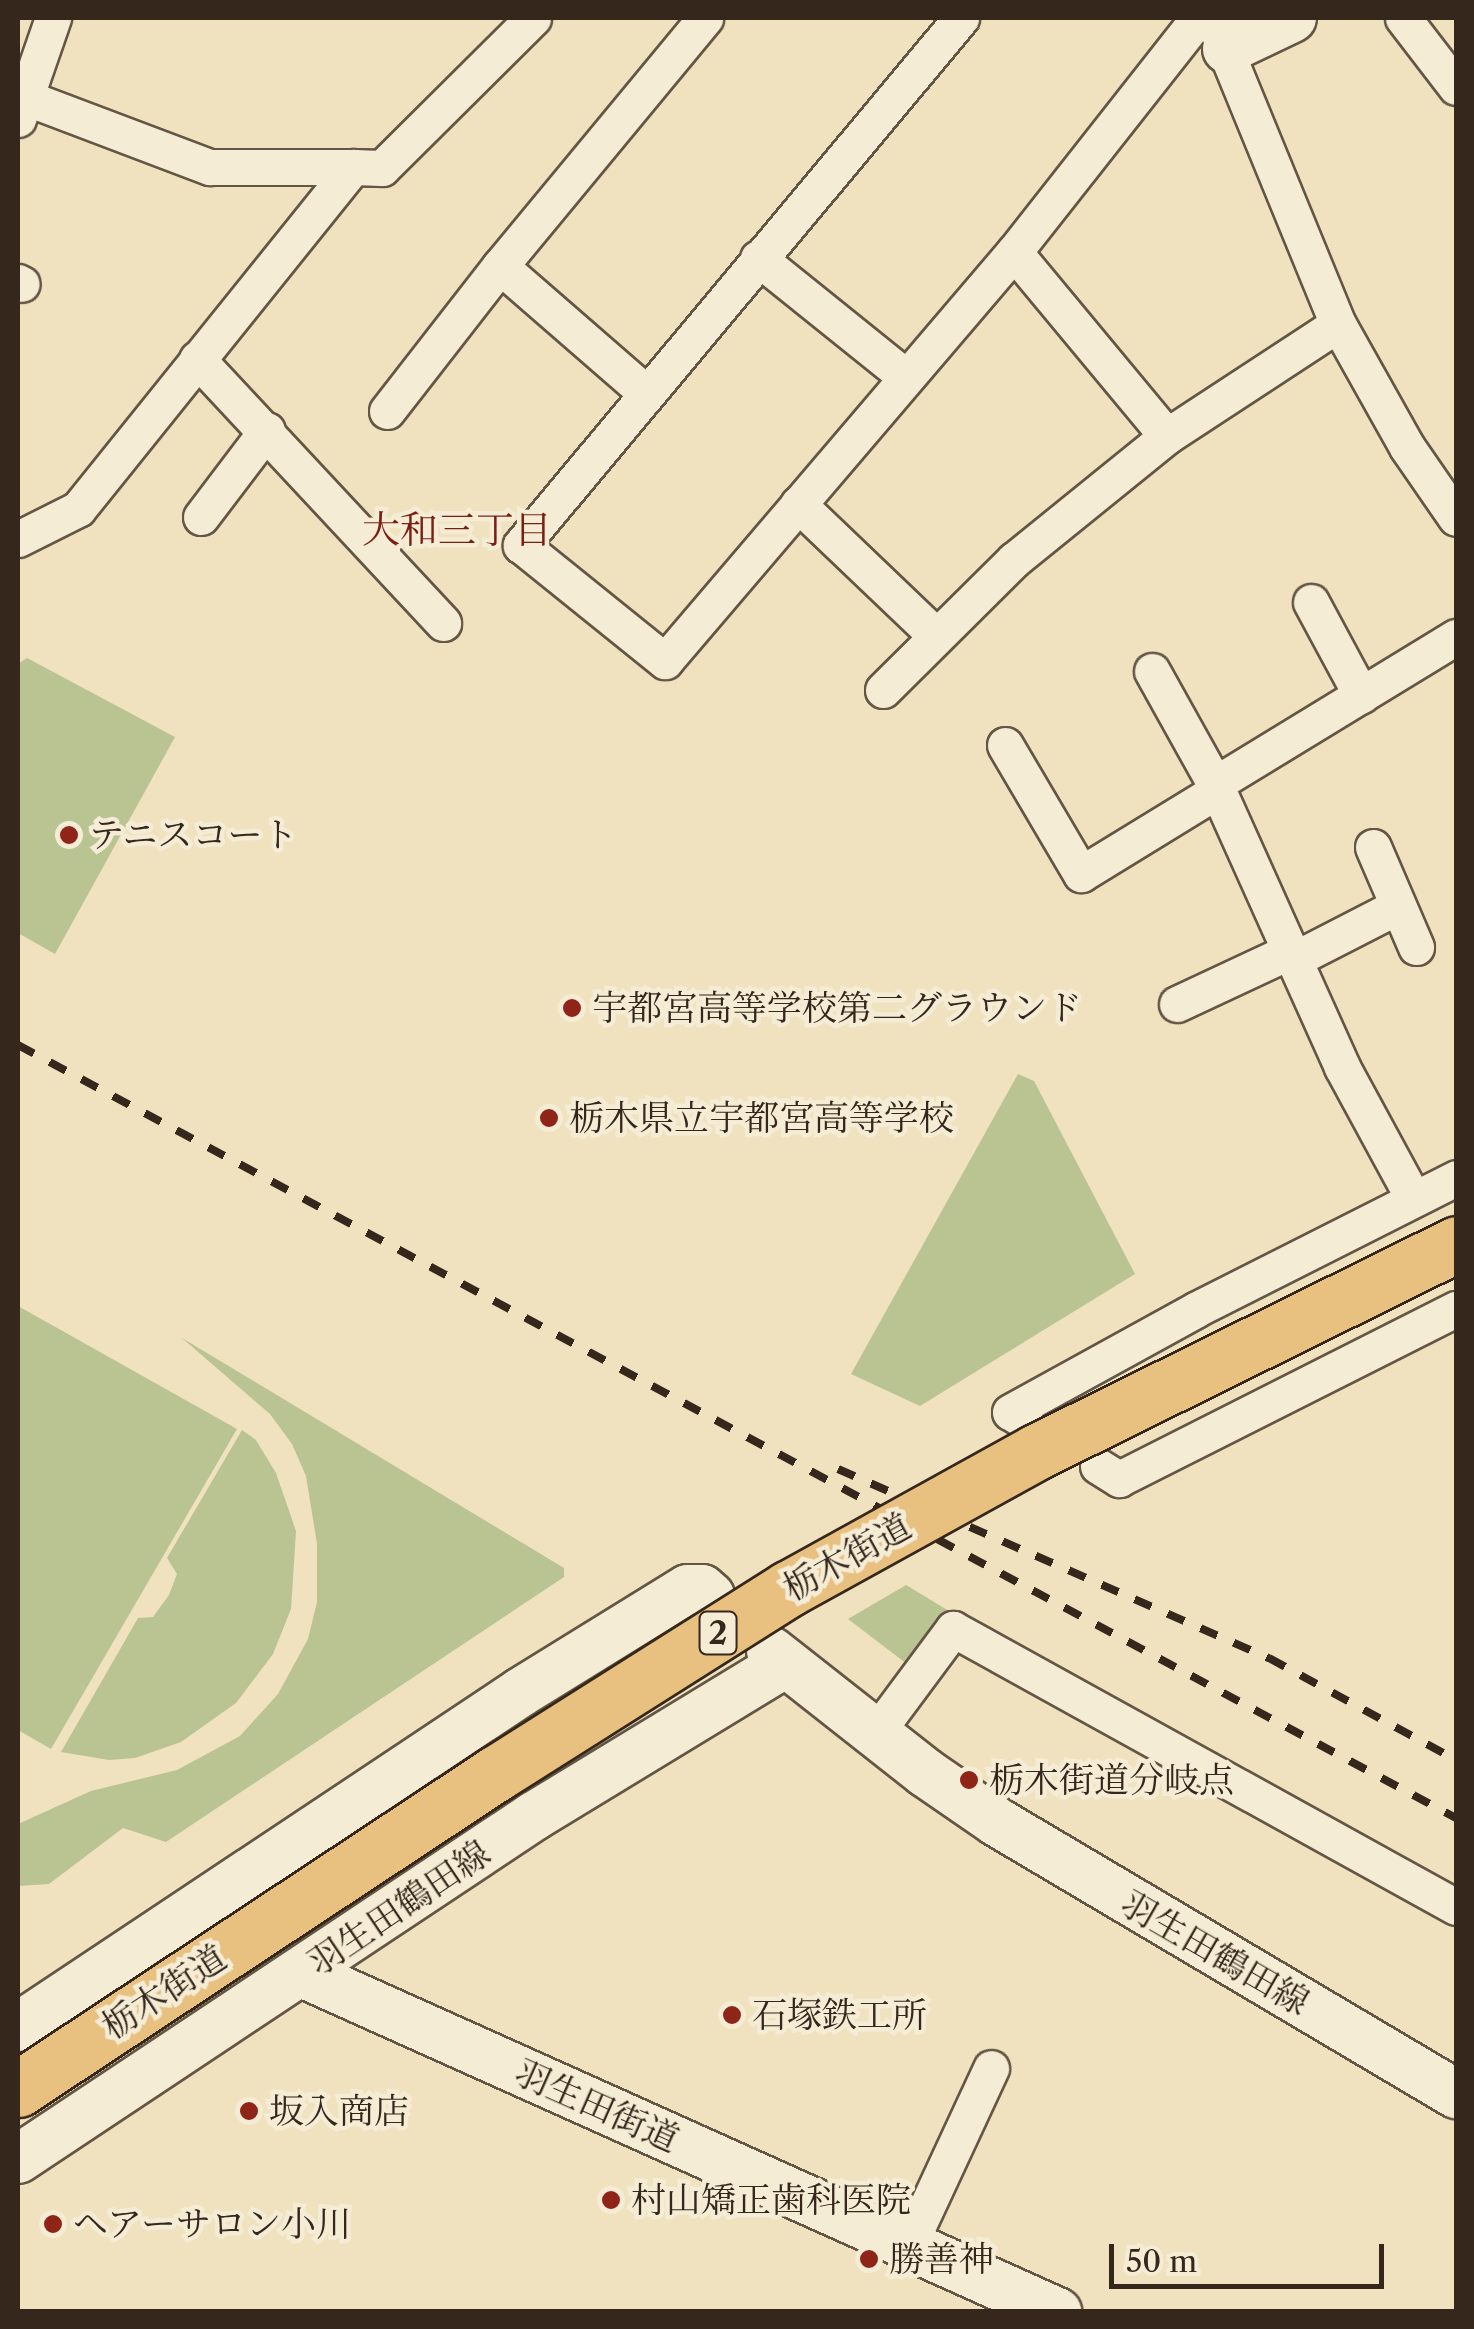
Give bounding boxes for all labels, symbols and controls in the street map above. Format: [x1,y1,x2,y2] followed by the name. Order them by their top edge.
[362,507,552,553] district label: 大和三丁目
[89,814,299,856] place label: テニスコート
[58,824,80,846] marker: テニスコート
[592,987,1082,1029] place label: 宇都宮高等学校第二グラウンド
[561,997,583,1019] marker: 宇都宮高等学校第二グラウンド
[569,1097,954,1139] place label: 栃木県立宇都宮高等学校
[538,1107,560,1129] marker: 栃木県立宇都宮高等学校
[776,1505,918,1609] street label: 栃木街道
[698,1606,738,1660] road number: 2
[989,1759,1234,1801] place label: 栃木街道分岐点
[958,1769,980,1791] marker: 栃木街道分岐点
[300,1832,498,1984] street label: 羽生田鶴田線
[1114,1882,1316,2024] street label: 羽生田鶴田線
[94,1936,234,2048] street label: 栃木街道
[752,1994,927,2036] place label: 石塚鉄工所
[721,2004,743,2026] marker: 石塚鉄工所
[509,2051,685,2161] street label: 羽生田街道
[269,2090,409,2132] place label: 坂入商店
[238,2100,260,2122] marker: 坂入商店
[631,2179,911,2221] place label: 村山矯正歯科医院
[600,2189,622,2211] marker: 村山矯正歯科医院
[73,2203,352,2245] place label: ヘアーサロン小川
[42,2213,64,2235] marker: ヘアーサロン小川
[1114,2224,1389,2286] scale bar
[889,2238,994,2280] place label: 勝善神
[1126,2243,1197,2280] text: 50 m
[858,2248,880,2270] marker: 勝善神

